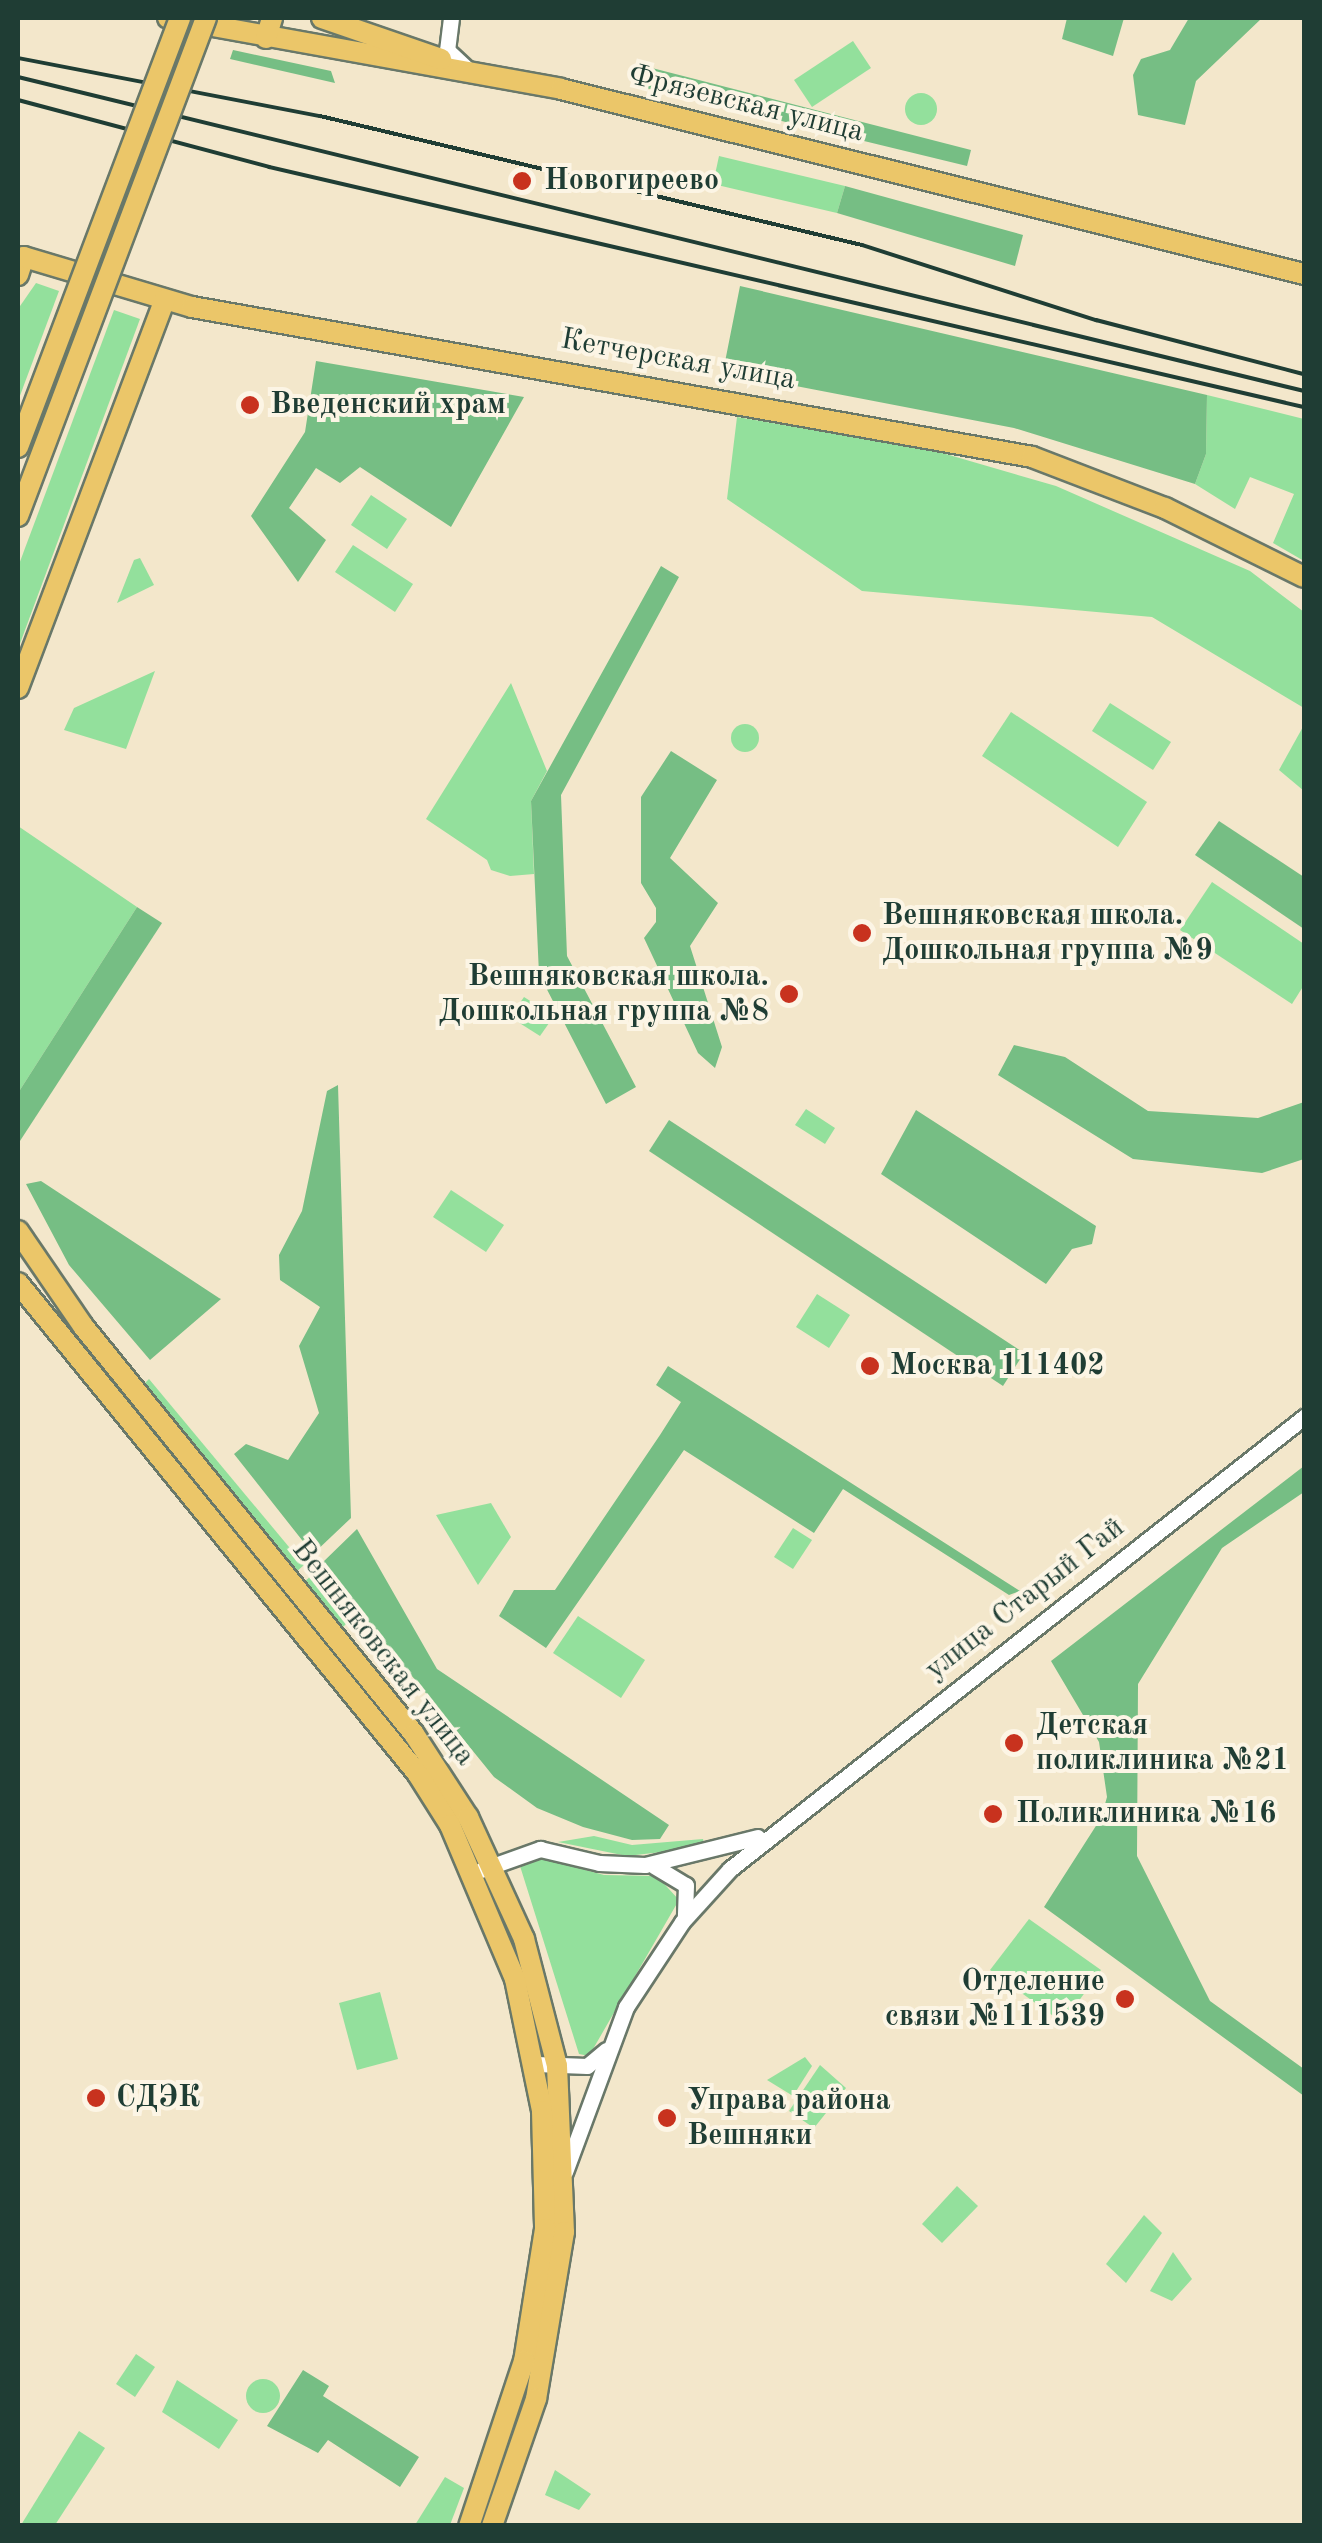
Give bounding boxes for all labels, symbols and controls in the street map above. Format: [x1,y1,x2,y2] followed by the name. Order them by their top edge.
[625,57,867,151] street label: Фрязевская улица
[544,163,719,199] place label: Новогиреево
[509,168,535,194] marker: Новогиреево
[558,322,798,398] street label: Кетчерская улица
[270,387,506,423] place label: Введенский храм
[239,394,261,416] marker: Введенский храм
[882,898,1213,968] place label: Вешняковская школа. Дошкольная группа №9
[851,922,873,944] marker: Вешняковская школа. Дошкольная группа №9
[438,959,769,1030] place label: Вешняковская школа. Дошкольная группа №8
[778,983,800,1005] marker: Вешняковская школа. Дошкольная группа №8
[890,1348,1105,1384] place label: Москва 111402
[859,1355,881,1377] marker: Москва 111402
[918,1510,1132,1688] street label: улица Старый Гай
[283,1533,483,1773] street label: Вешняковская улица
[1036,1708,1289,1778] place label: Детская поликлиника №21
[1001,1730,1027,1756] marker: Детская поликлиника №21
[1016,1796,1276,1832] place label: Поликлиника №16
[980,1801,1006,1827] marker: Поликлиника №16
[885,1964,1105,2034] place label: Отделение связи №111539
[1114,1988,1136,2010] marker: Отделение связи №111539
[116,2080,200,2116] place label: СДЭК
[687,2083,891,2154] place label: Управа района Вешняки
[85,2087,107,2109] marker: СДЭК
[656,2107,678,2129] marker: Управа района Вешняки

